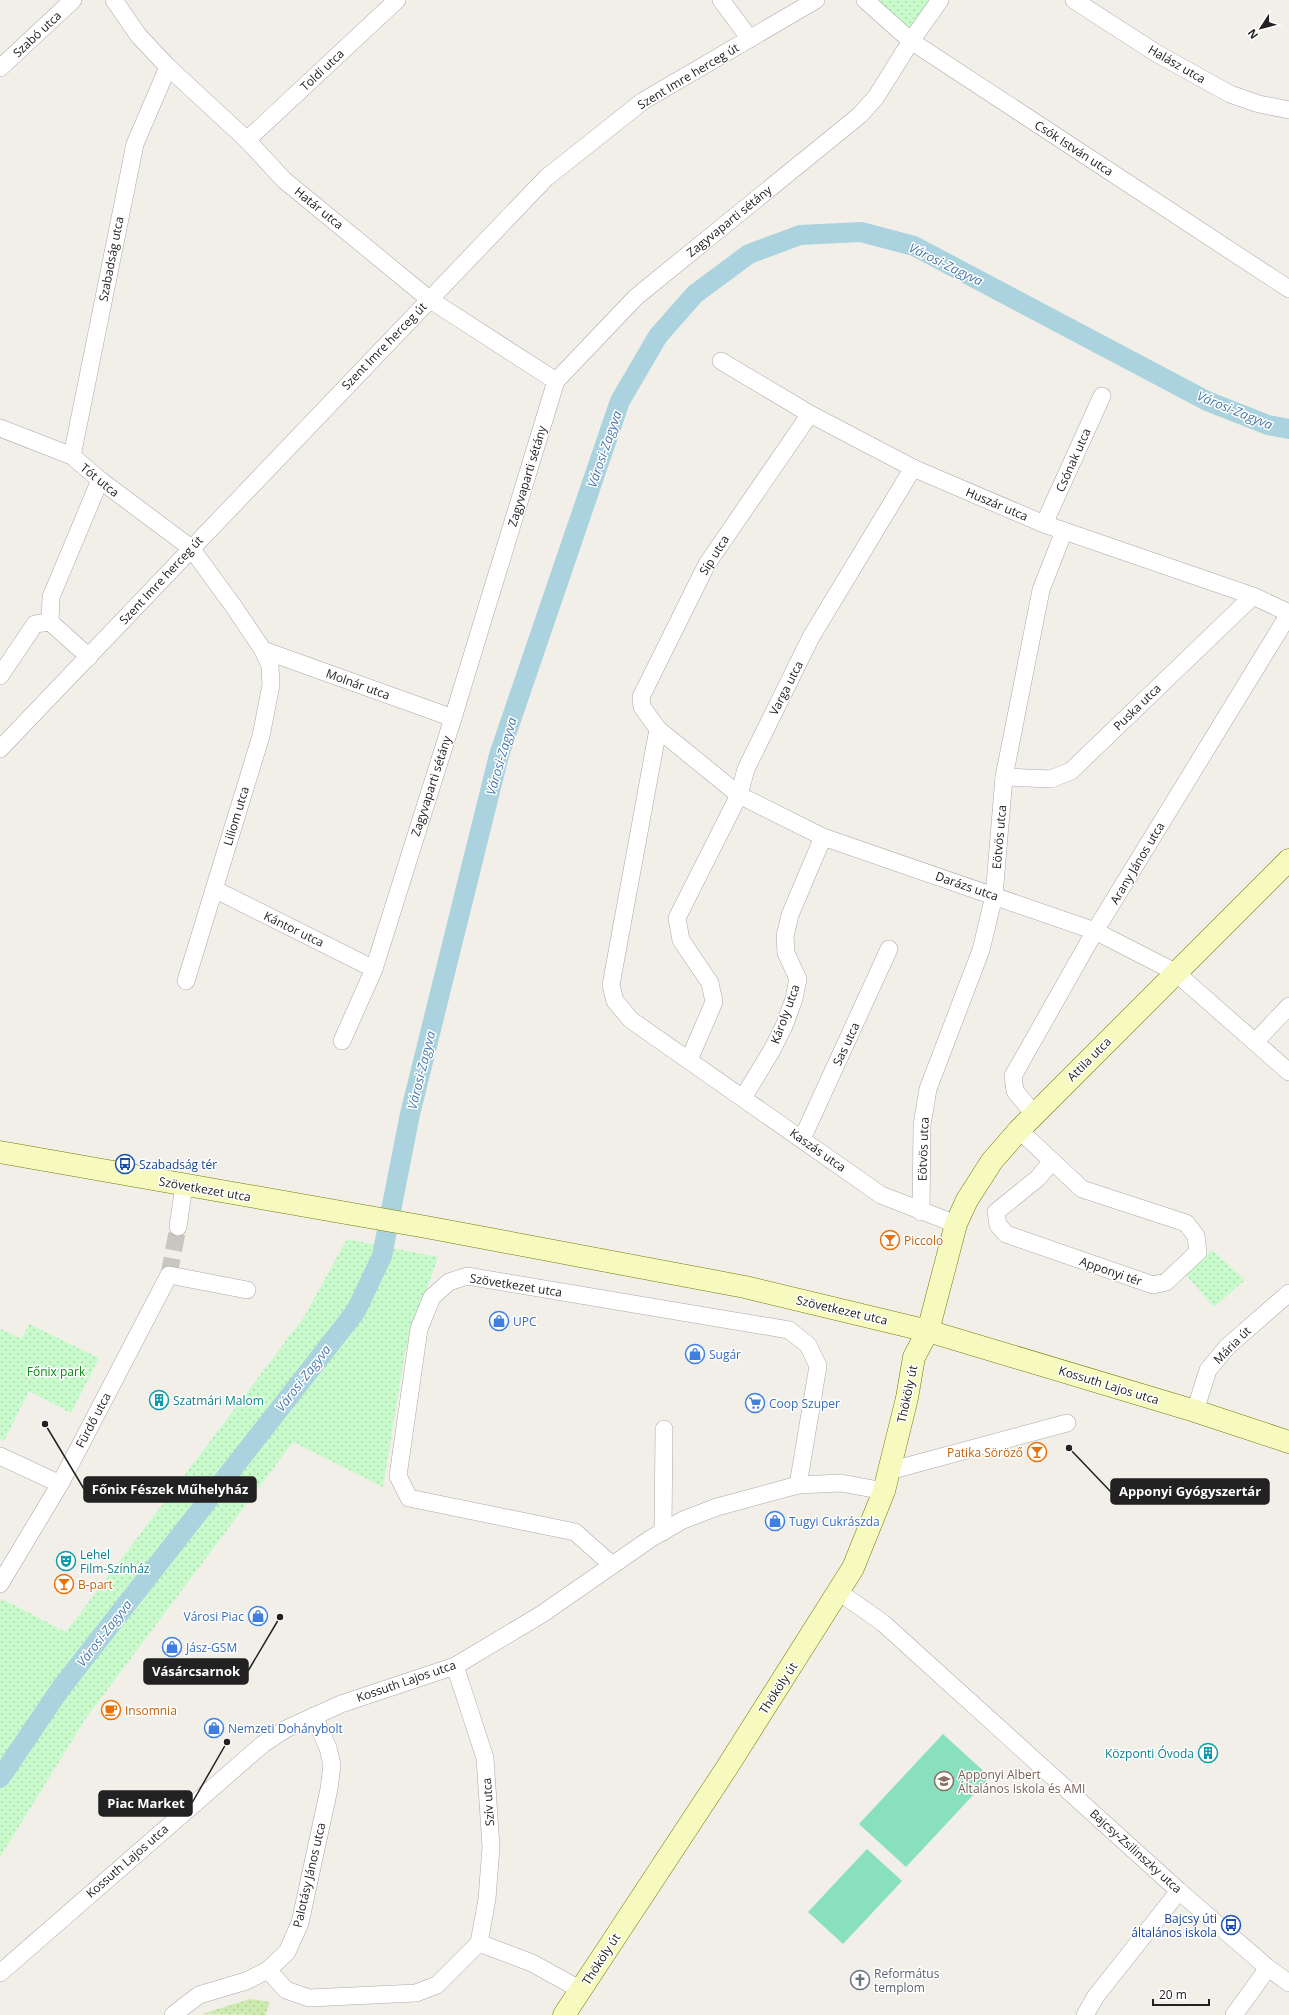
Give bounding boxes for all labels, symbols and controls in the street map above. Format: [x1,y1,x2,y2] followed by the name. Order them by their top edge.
[9,7,65,61] street label: Szabó utca
[1241,8,1281,48] north arrow
[1244,26,1261,42] text: N
[634,39,742,113] street label: Szent Imre herceg út
[1145,41,1209,87] street label: Halász utca
[296,45,348,95] street label: Toldi utca
[1031,116,1117,180] street label: Csók István utca
[683,181,776,261] street label: Zagyvaparti sétány
[291,183,347,233] street label: Határ utca
[94,215,128,303] street label: Szabadság utca
[906,238,987,290] water label: Városi-Zagyva
[338,298,430,394] street label: Szent Imre herceg út
[1194,387,1276,434] water label: Városi-Zagyva
[582,408,626,490] water label: Városi-Zagyva
[504,422,551,529] street label: Zagyvaparti sétány
[1051,425,1095,495] street label: Csónak utca
[77,459,123,501] street label: Tót utca
[963,483,1031,525] street label: Huszár utca
[115,532,207,628] street label: Szent Imre herceg út
[695,532,733,578] street label: Síp utca
[765,658,807,718] street label: Varga utca
[324,665,392,703] street label: Molnár utca
[1109,680,1165,734] street label: Puska utca
[481,714,521,797] water label: Városi-Zagyva
[407,733,456,838] street label: Zagyvaparti sétány
[219,784,253,848] street label: Liliom utca
[988,804,1010,870] street label: Eötvös utca
[1106,819,1168,907] street label: Arany János utca
[933,867,1001,905] street label: Darázs utca
[261,907,327,951] street label: Kántor utca
[766,982,804,1046] street label: Károly utca
[829,1019,863,1069] street label: Sas utca
[403,1028,440,1111] water label: Városi-Zagyva
[1063,1033,1115,1085] street label: Attila utca
[913,1117,933,1181] street label: Eötvös utca
[787,1124,849,1176] street label: Kaszás utca
[114,1153,136,1175] bus stop icon: Szabadság tér
[139,1156,217,1173] place label: Szabadság tér
[158,1173,252,1205] street label: Szövetkezet utca
[879,1229,901,1251] bar icon: Piccolo
[904,1232,943,1249] place label: Piccolo
[1078,1252,1145,1290] street label: Apponyi tér
[469,1269,563,1301] street label: Szövetkezet utca
[795,1291,889,1329] street label: Szövetkezet utca
[488,1310,510,1332] shop icon: UPC
[513,1313,537,1330] place label: UPC
[1209,1322,1255,1368] street label: Mária út
[271,1340,335,1415] water label: Városi-Zagyva
[684,1343,706,1365] shop icon: Sugár
[709,1346,741,1363] place label: Sugár
[1057,1362,1161,1408] street label: Kossuth Lajos utca
[27,1363,86,1380] park label: Főnix park
[893,1364,921,1424] street label: Thököly út
[71,1389,115,1451] street label: Fürdő utca
[148,1389,170,1411] building icon: Szatmári Malom
[173,1392,264,1409] place label: Szatmári Malom
[744,1392,766,1414] supermarket icon: Coop Szuper
[769,1395,840,1412] place label: Coop Szuper
[1026,1441,1048,1463] bar icon: Patika Söröző
[947,1444,1023,1461] place label: Patika Söröző
[84,1477,256,1502] callout: Főnix Fészek Műhelyház
[1111,1479,1269,1504] callout: Apponyi Gyógyszertár
[92,1480,248,1498] text: Főnix Fészek Műhelyház
[1119,1482,1261,1500] text: Apponyi Gyógyszertár
[764,1510,786,1532] shop icon: Tugyi Cukrászda
[789,1513,880,1530] place label: Tugyi Cukrászda
[80,1546,150,1577] place label: Lehel Film-Színház
[55,1550,77,1572] theatre icon: Lehel Film-Színház
[53,1573,75,1595] bar icon: B-part
[78,1576,113,1593] place label: B-part
[72,1595,136,1670] water label: Városi-Zagyva
[247,1605,269,1627] shop icon: Városi Piac
[184,1608,244,1625] place label: Városi Piac
[161,1636,183,1658] shop icon: Jász-GSM
[185,1639,237,1656] place label: Jász-GSM
[354,1656,458,1706] street label: Kossuth Lajos utca
[144,1659,248,1684] callout: Vásárcsarnok
[755,1659,801,1717] street label: Thököly út
[152,1662,241,1680] text: Vásárcsarnok
[100,1699,122,1721] cafe icon: Insomnia
[125,1702,177,1719] place label: Insomnia
[203,1717,225,1739] shop icon: Nemzeti Dohánybolt
[228,1720,343,1737] place label: Nemzeti Dohánybolt
[1197,1742,1219,1764] building icon: Központi Óvoda
[1105,1745,1194,1762] place label: Központi Óvoda
[958,1766,1085,1797] place label: Apponyi Albert Általános Iskola és AMI
[933,1770,955,1792] school or university icon: Apponyi Albert Általános Iskola és AMI
[478,1777,498,1827] street label: Szív utca
[99,1791,192,1816] callout: Piac Market
[107,1794,185,1812] text: Piac Market
[1086,1805,1186,1897] street label: Bajcsy-Zsilinszky utca
[82,1820,172,1902] street label: Kossuth Lajos utca
[289,1821,329,1929] street label: Palotásy János utca
[1131,1910,1217,1941] place label: Bajcsy úti általános iskola
[1220,1914,1242,1936] bus stop icon: Bajcsy úti általános iskola
[578,1930,624,1988] street label: Thököly út
[874,1965,940,1996] place label: Református templom
[849,1969,871,1991] church icon: Református templom
[1153,1981,1209,2007] scale bar
[1159,1986,1187,2003] text: 20 m

